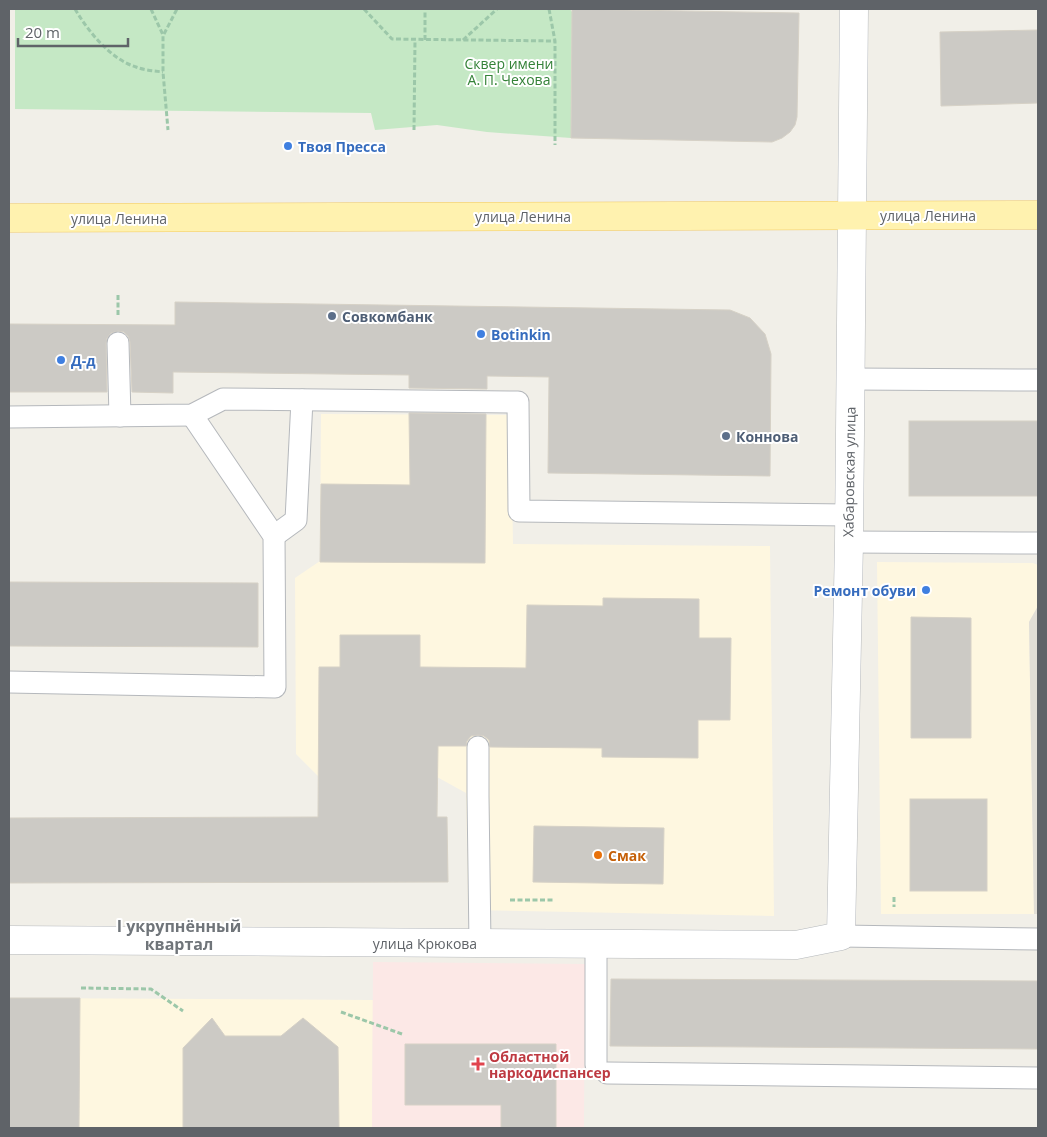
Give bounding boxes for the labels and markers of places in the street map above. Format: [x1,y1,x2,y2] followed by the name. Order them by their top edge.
[298,137,386,156] place label: Твоя Пресса
[282,140,294,152] marker: Твоя Пресса
[342,307,433,326] place label: Совкомбанк
[326,310,338,322] marker: Совкомбанк
[491,325,551,344] place label: Botinkin
[475,328,487,340] marker: Botinkin
[71,351,96,370] place label: Д-д
[55,354,67,366] marker: Д-д
[736,427,799,446] place label: Коннова
[720,430,732,442] marker: Коннова
[814,581,916,600] place label: Ремонт обуви
[920,584,932,596] marker: Ремонт обуви
[608,846,646,865] place label: Смак
[592,849,604,861] marker: Смак
[489,1047,611,1082] place label: Областной наркодиспансер
[471,1057,485,1071] marker: Областной наркодиспансер

